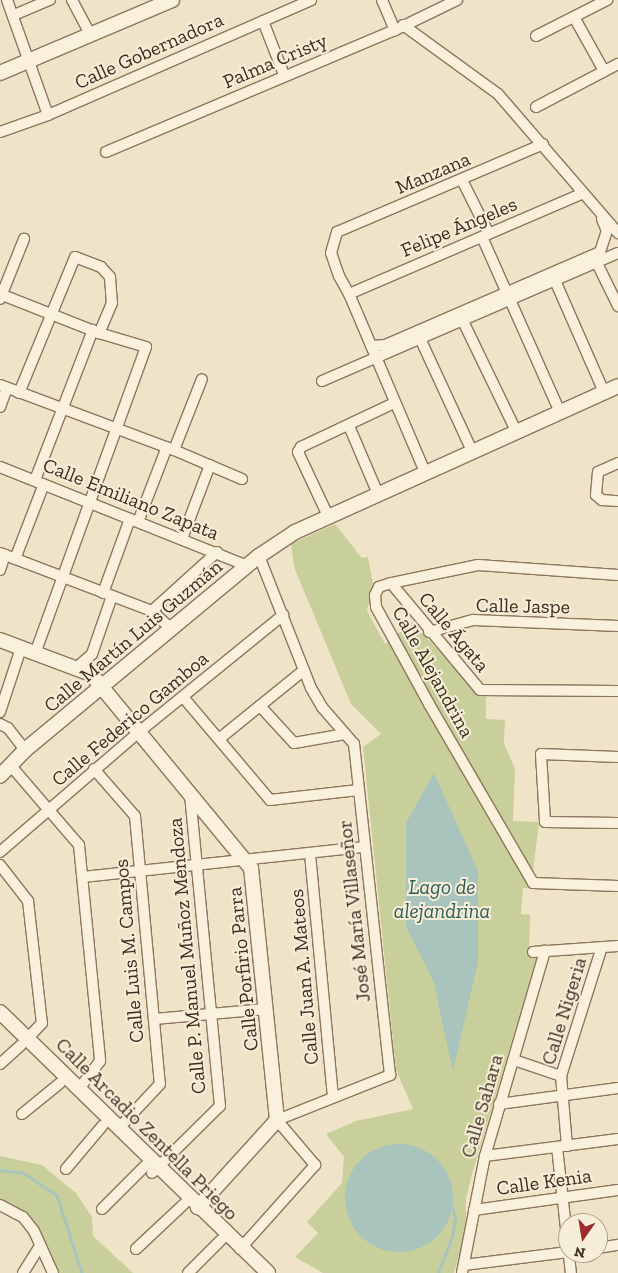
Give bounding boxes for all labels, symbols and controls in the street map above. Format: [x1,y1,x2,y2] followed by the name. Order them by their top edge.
[71,7,227,95] street label: Calle Gobernadora
[219,28,331,94] street label: Palma Cristy
[392,147,474,199] street label: Manzana
[397,192,521,262] street label: Felipe Ángeles
[40,453,222,545] street label: Calle Emiliano Zapata
[39,554,227,718] street label: Calle Martín Luis Guzmán
[413,587,495,677] street label: Calle Ágata
[476,593,570,619] street label: Calle Jaspe
[387,602,479,742] street label: Calle Alejandrina
[47,646,213,792] street label: Calle Federico Gamboa
[163,817,211,1095] street label: Calle P. Manuel Muñoz Mendoza
[332,818,376,1004] street label: José María Villaseñor
[109,858,149,1044] street label: Calle Luis M. Campos
[394,874,490,924] water label: Lago de alejandrina
[222,886,264,1052] street label: Calle Porfirio Parra
[284,888,324,1066] street label: Calle Juan A. Mateos
[536,954,592,1068] street label: Calle Nigeria
[50,1032,244,1226] street label: Calle Arcadio Zentella Priego
[456,1052,508,1160] street label: Calle Sahara
[495,1163,593,1201] street label: Calle Kenia
[558,1213,608,1263] north arrow
[573,1243,587,1262] text: N

